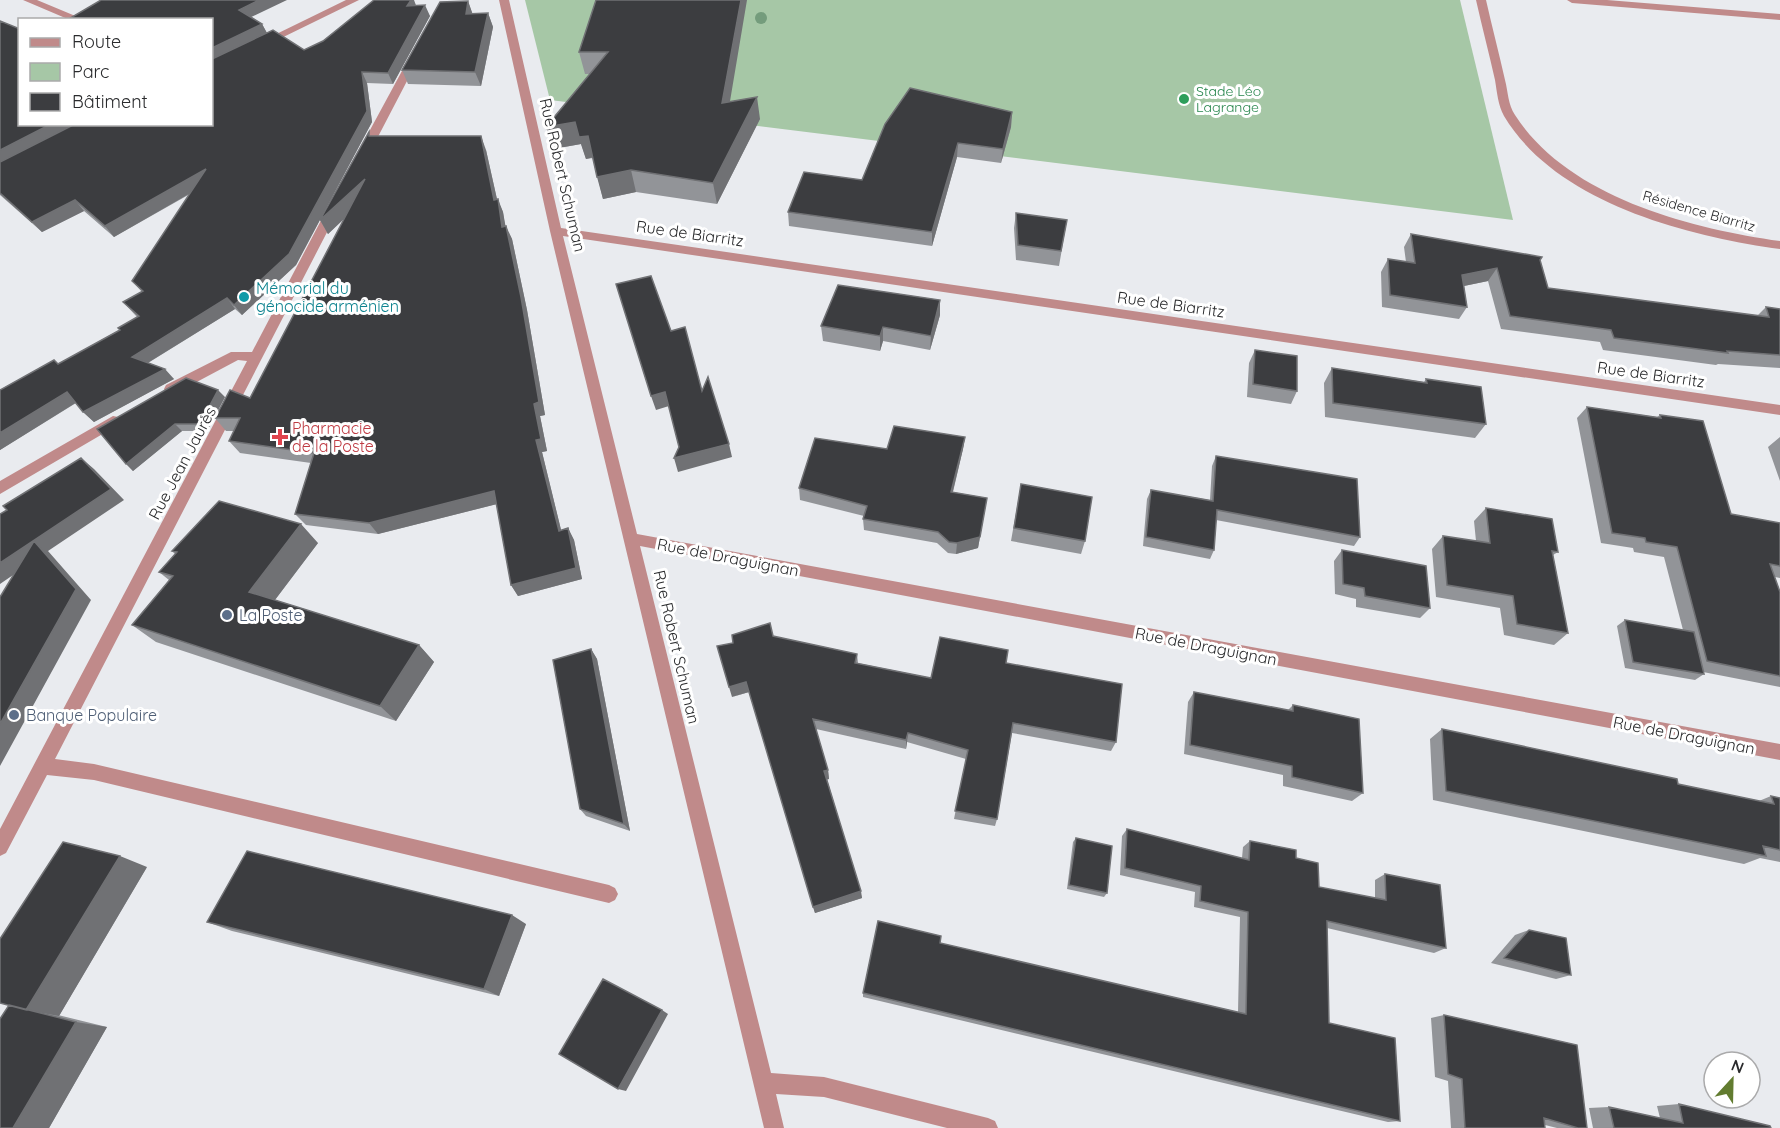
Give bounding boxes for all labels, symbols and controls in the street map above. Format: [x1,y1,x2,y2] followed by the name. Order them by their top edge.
[18,18,213,126] legend
[72,30,121,53] text: Route
[72,60,109,83] text: Parc
[1196,82,1261,116] place label: Stade Léo Lagrange
[72,90,148,113] text: Bâtiment
[1177,92,1191,106] marker: Stade Léo Lagrange
[536,96,590,254] street label: Rue Robert Schuman
[1641,186,1758,236] street label: Résidence Biarritz
[635,216,745,250] street label: Rue de Biarritz
[256,278,399,316] place label: Mémorial du génocide arménien
[1116,287,1226,321] street label: Rue de Biarritz
[237,290,251,304] marker: Mémorial du génocide arménien
[1596,357,1706,391] street label: Rue de Biarritz
[144,403,220,523] street label: Rue Jean Jaurès
[292,418,374,456] place label: Pharmacie de la Poste
[273,430,287,444] marker: Pharmacie de la Poste
[655,533,801,581] street label: Rue de Draguignan
[650,568,704,726] street label: Rue Robert Schuman
[239,605,303,625] place label: La Poste
[220,608,234,622] marker: La Poste
[1133,622,1279,670] street label: Rue de Draguignan
[26,705,157,725] place label: Banque Populaire
[7,708,21,722] marker: Banque Populaire
[1611,711,1757,759] street label: Rue de Draguignan
[1702,1050,1762,1110] north arrow
[1728,1055,1747,1078] text: N

